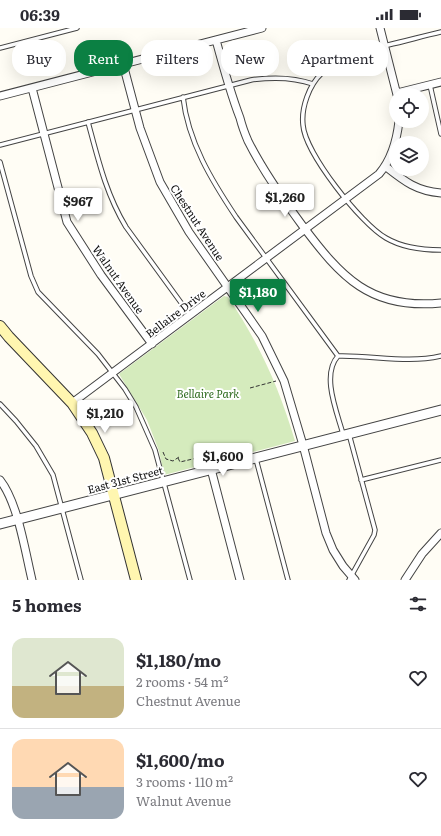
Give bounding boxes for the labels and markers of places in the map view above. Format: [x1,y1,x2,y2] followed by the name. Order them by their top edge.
[252,184,318,218] pin: $1,260
[54,188,102,222] pin: $967
[225,279,291,313] pin: $1,180
[72,400,138,434] pin: $1,210
[190,443,256,477] pin: $1,600

